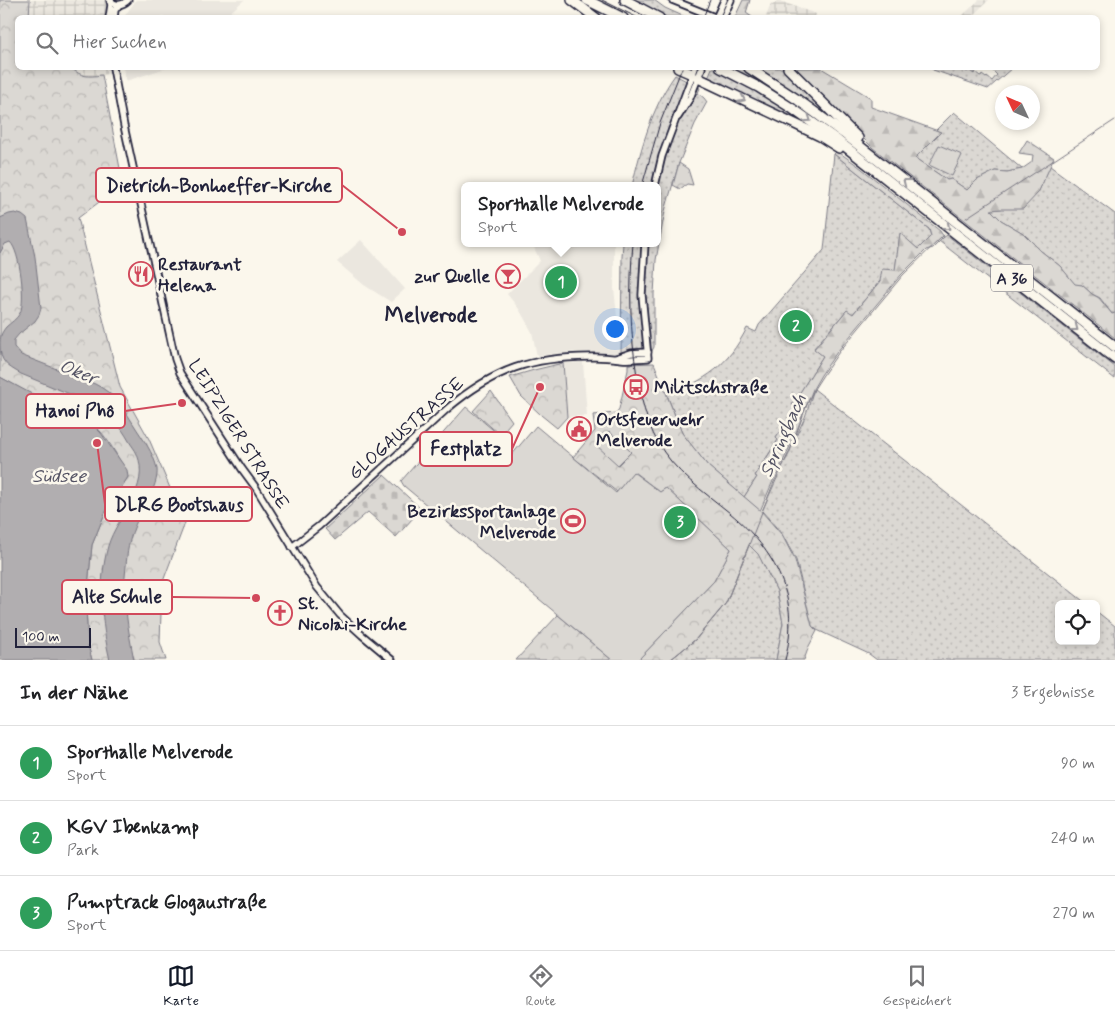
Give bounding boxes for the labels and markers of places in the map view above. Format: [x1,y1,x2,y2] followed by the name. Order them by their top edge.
[96,168,342,202] callout: Dietrich-Bonhoeffer-Kirche
[158,253,242,298] place label: Restaurant Helena
[128,261,154,287] restaurant icon: Restaurant Helena
[495,263,521,289] bar icon: zur Quelle
[545,263,577,301] pin: 1
[415,265,490,289] place label: zur Quelle
[780,307,812,345] pin: 2
[623,374,649,400] bus stop icon: Militschstraße
[654,376,768,400] place label: Militschstraße
[26,394,125,428] callout: Hanoi Phô
[596,408,704,453] place label: Ortsfeuerwehr Melverode
[566,416,592,442] public building icon: Ortsfeuerwehr Melverode
[420,432,512,466] callout: Festplatz
[105,487,252,521] callout: DLRG Bootshaus
[407,500,556,545] place label: Bezirkssportanlage Melverode
[664,503,696,541] pin: 3
[560,508,586,534] sports icon: Bezirkssportanlage Melverode
[62,580,172,614] callout: Alte Schule
[298,592,407,637] place label: St. Nicolai-Kirche
[267,600,293,626] church icon: St. Nicolai-Kirche

